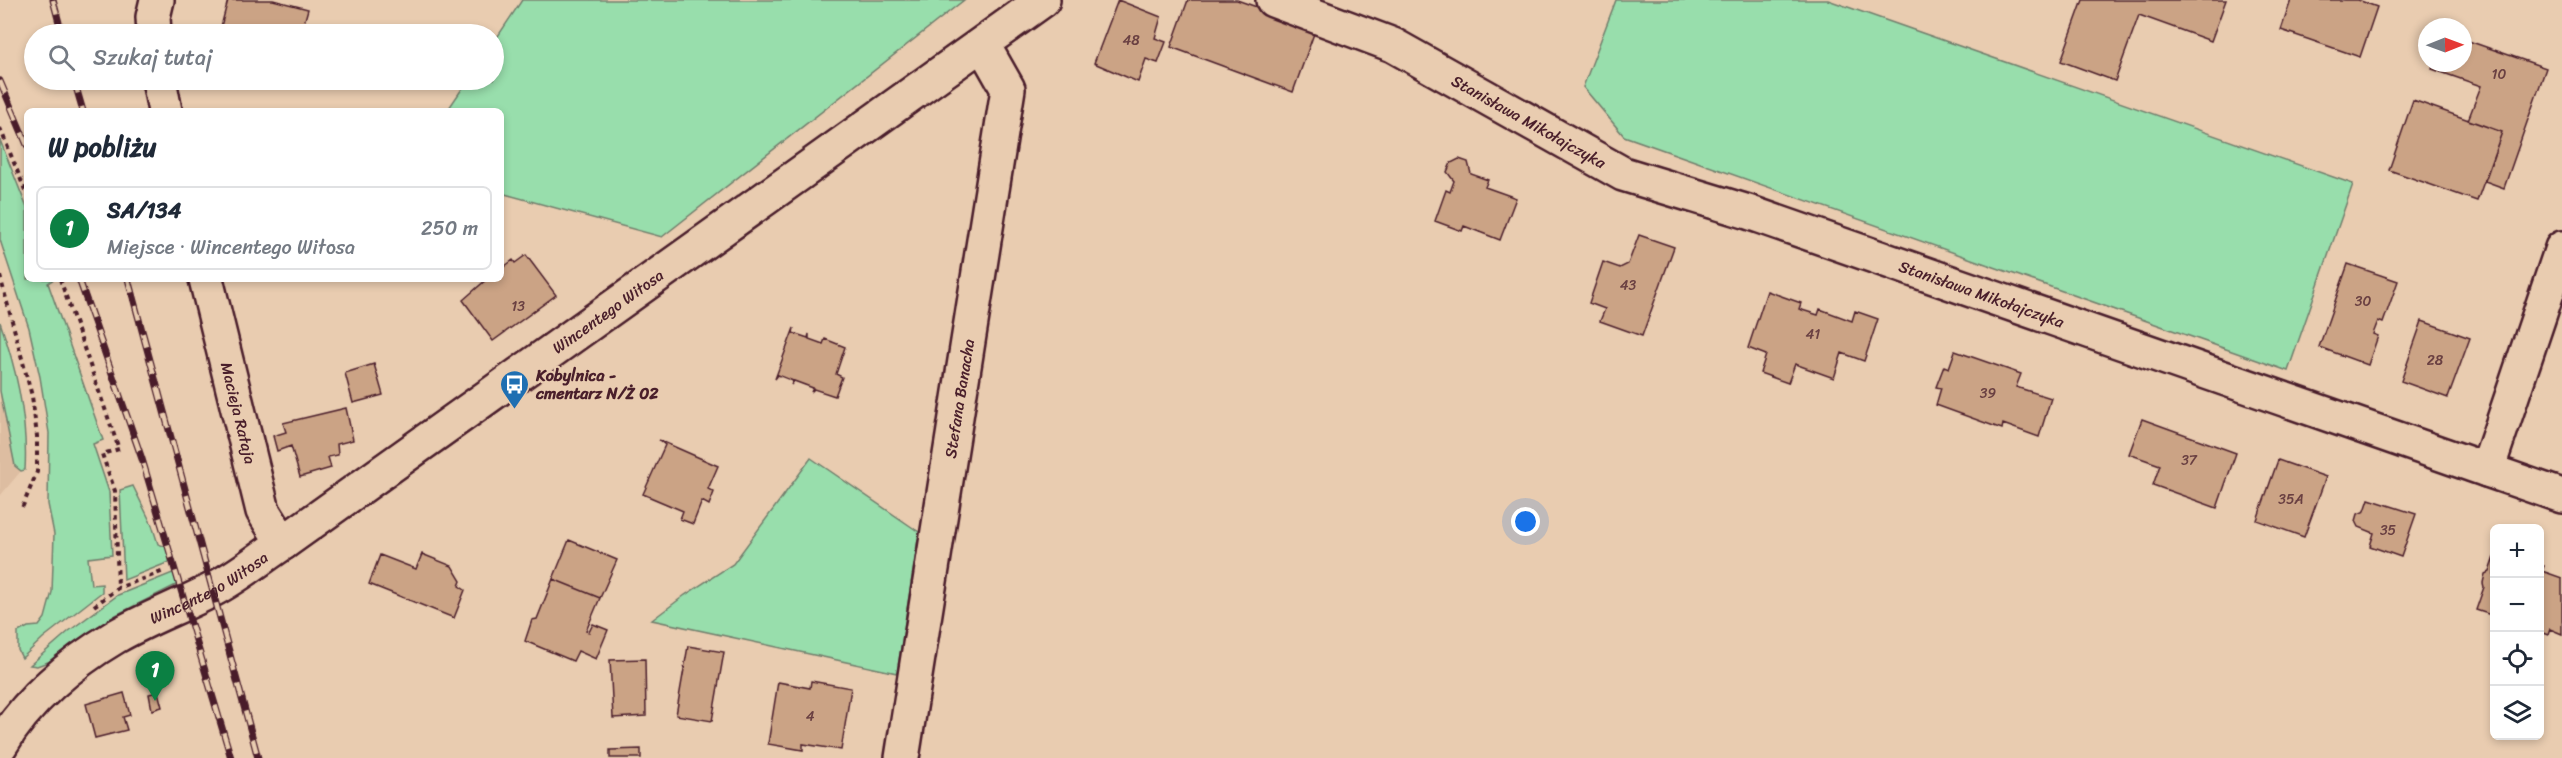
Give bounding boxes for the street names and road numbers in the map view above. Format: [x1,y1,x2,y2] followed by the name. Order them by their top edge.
[1446,67,1612,177] street label: Stanisława Mikołajczyka
[1895,252,2069,337] street label: Stanisława Mikołajczyka
[546,261,670,362] street label: Wincentego Witosa
[936,337,983,460] street label: Stefana Banacha
[212,359,265,467] street label: Macieja Rataja
[145,544,274,632] street label: Wincentego Witosa

